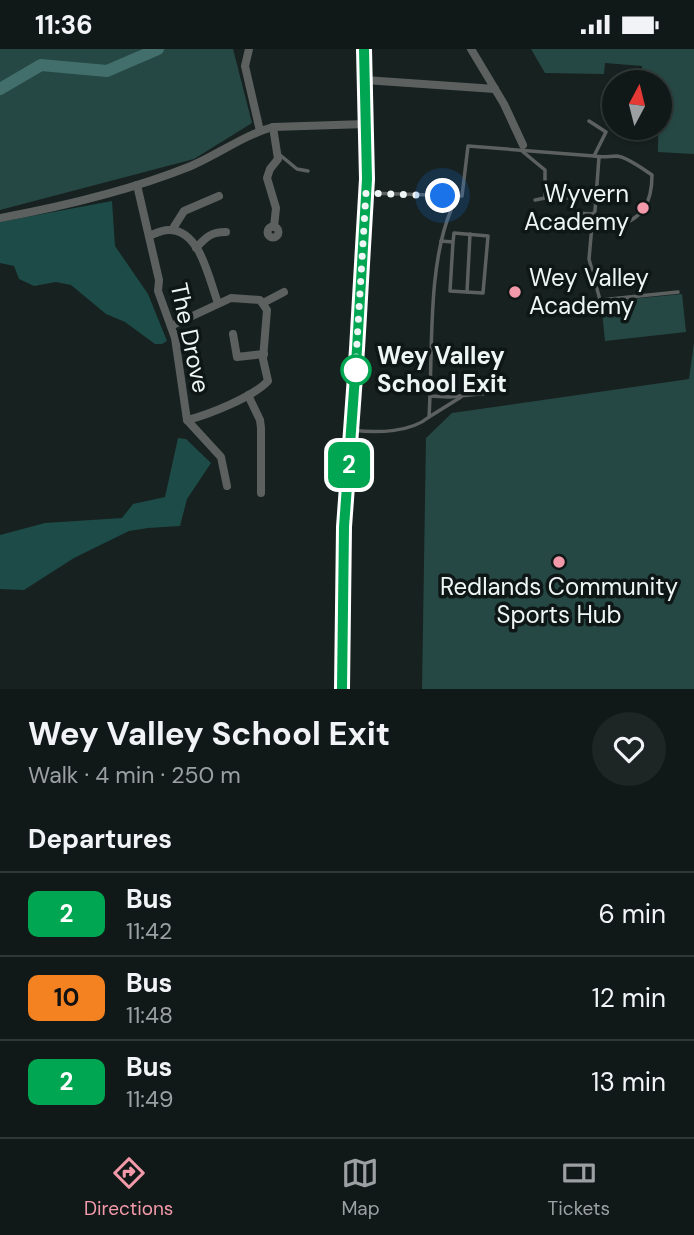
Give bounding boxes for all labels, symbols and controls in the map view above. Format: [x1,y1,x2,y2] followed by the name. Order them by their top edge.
[35,8,93,42] text: 11:36
[602,70,672,140] north arrow
[602,70,672,140] map controls
[425,178,460,213] your location
[524,178,629,237] place label: Wyvern Academy
[635,200,651,216] marker: Wyvern Academy
[529,262,649,321] place label: Wey Valley Academy
[164,280,217,396] street label: The Drove
[507,284,523,300] marker: Wey Valley Academy
[377,340,507,399] place label: Wey Valley School Exit
[341,355,371,385] marker: Wey Valley School Exit
[326,442,372,488] line badge: 2
[342,449,356,480] text: 2
[551,554,567,570] marker: Redlands Community Sports Hub
[440,571,678,630] place label: Redlands Community Sports Hub
[28,712,390,755] text: Wey Valley School Exit
[592,712,666,786] button: heart
[28,760,241,790] text: Walk · 4 min · 250 m
[28,822,172,856] text: Departures
[126,882,172,916] text: Bus
[598,897,666,931] text: 6 min
[60,898,73,929] text: 2
[126,916,172,946] text: 11:42
[126,966,172,1000] text: Bus
[592,981,666,1015] text: 12 min
[54,982,79,1013] text: 10
[126,1000,173,1030] text: 11:48
[126,1050,172,1084] text: Bus
[591,1065,666,1099] text: 13 min
[60,1066,73,1097] text: 2
[126,1084,173,1114] text: 11:49
[84,1154,173,1221] tab: Directions
[341,1154,380,1221] tab: Map
[548,1154,610,1221] tab: Tickets

